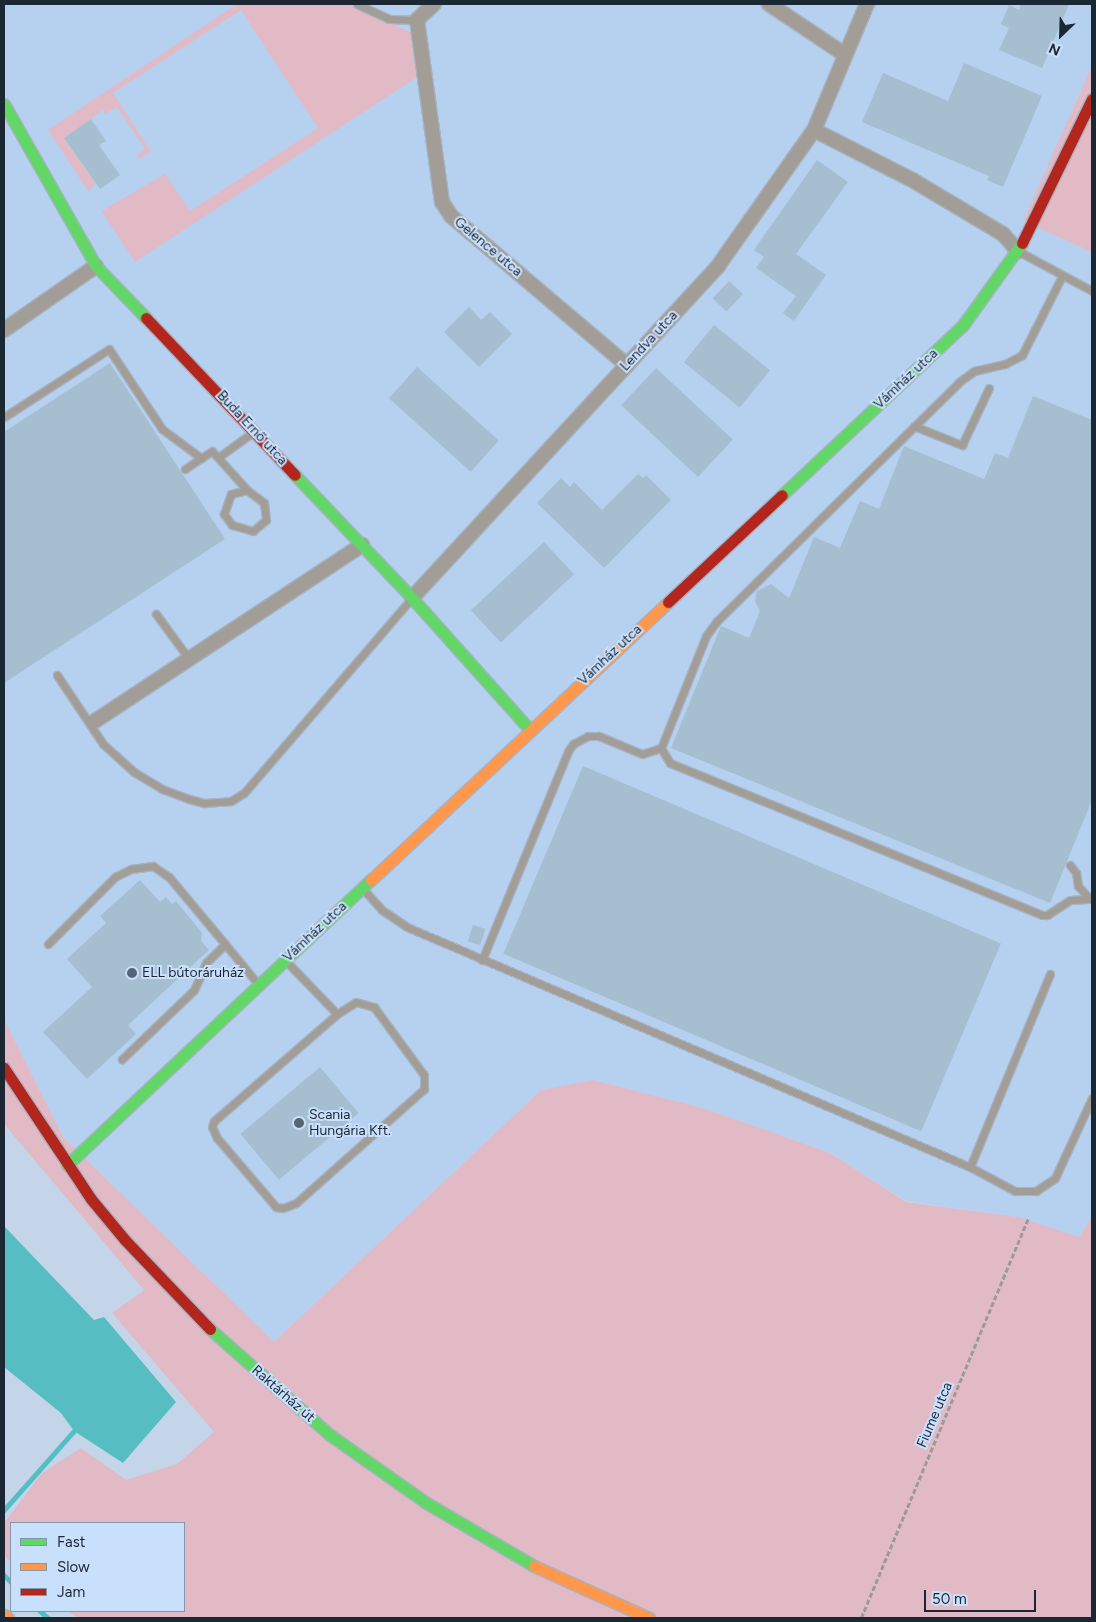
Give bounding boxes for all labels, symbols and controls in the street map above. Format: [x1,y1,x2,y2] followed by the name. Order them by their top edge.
[1036,10,1086,60] north arrow
[1046,39,1063,59] text: N
[451,214,525,280] street label: Gelence utca
[617,307,681,375] street label: Lendva utca
[871,345,941,413] street label: Vámház utca
[213,387,291,469] street label: Buda Ernő utca
[575,621,645,689] street label: Vámház utca
[280,898,350,966] street label: Vámház utca
[142,965,244,981] place label: ELL bútoráruház
[126,967,138,979] marker: ELL bútoráruház
[309,1107,391,1140] place label: Scania Hungária Kft.
[293,1117,305,1129] marker: Scania Hungária Kft.
[248,1362,318,1426] street label: Raktárház út
[914,1380,956,1450] street label: Fiume utca
[10,1522,185,1612] legend
[57,1533,85,1551] text: Fast
[57,1558,90,1576] text: Slow
[926,1580,1038,1612] scale bar
[57,1583,85,1601] text: Jam
[932,1590,967,1608] text: 50 m

